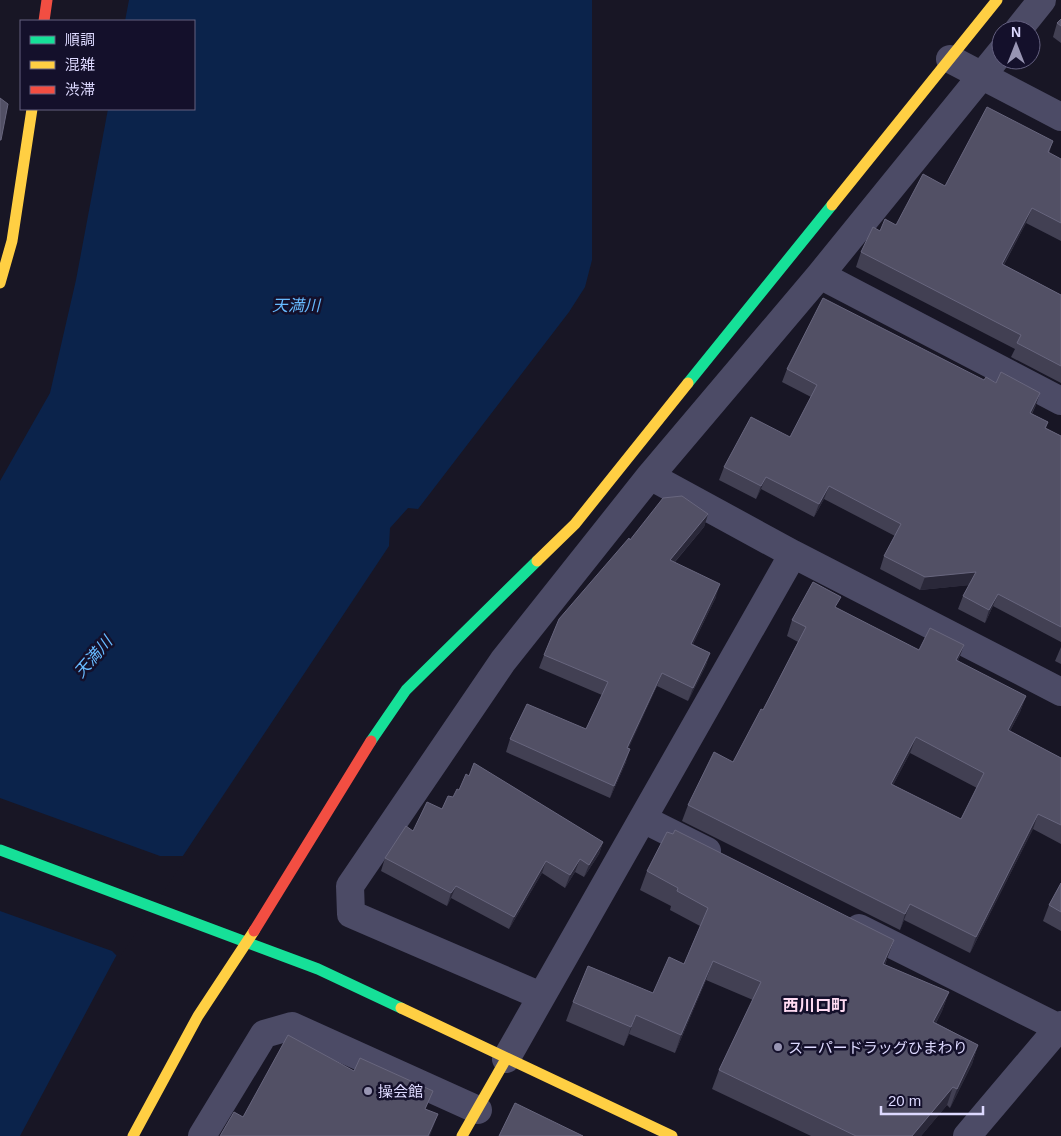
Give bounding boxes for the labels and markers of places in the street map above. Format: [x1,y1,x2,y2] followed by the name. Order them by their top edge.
[788,1039,968,1056] place label: スーパードラッグひまわり
[772,1041,784,1053] marker: スーパードラッグひまわり
[378,1083,423,1100] place label: 操会館
[362,1085,374,1097] marker: 操会館

